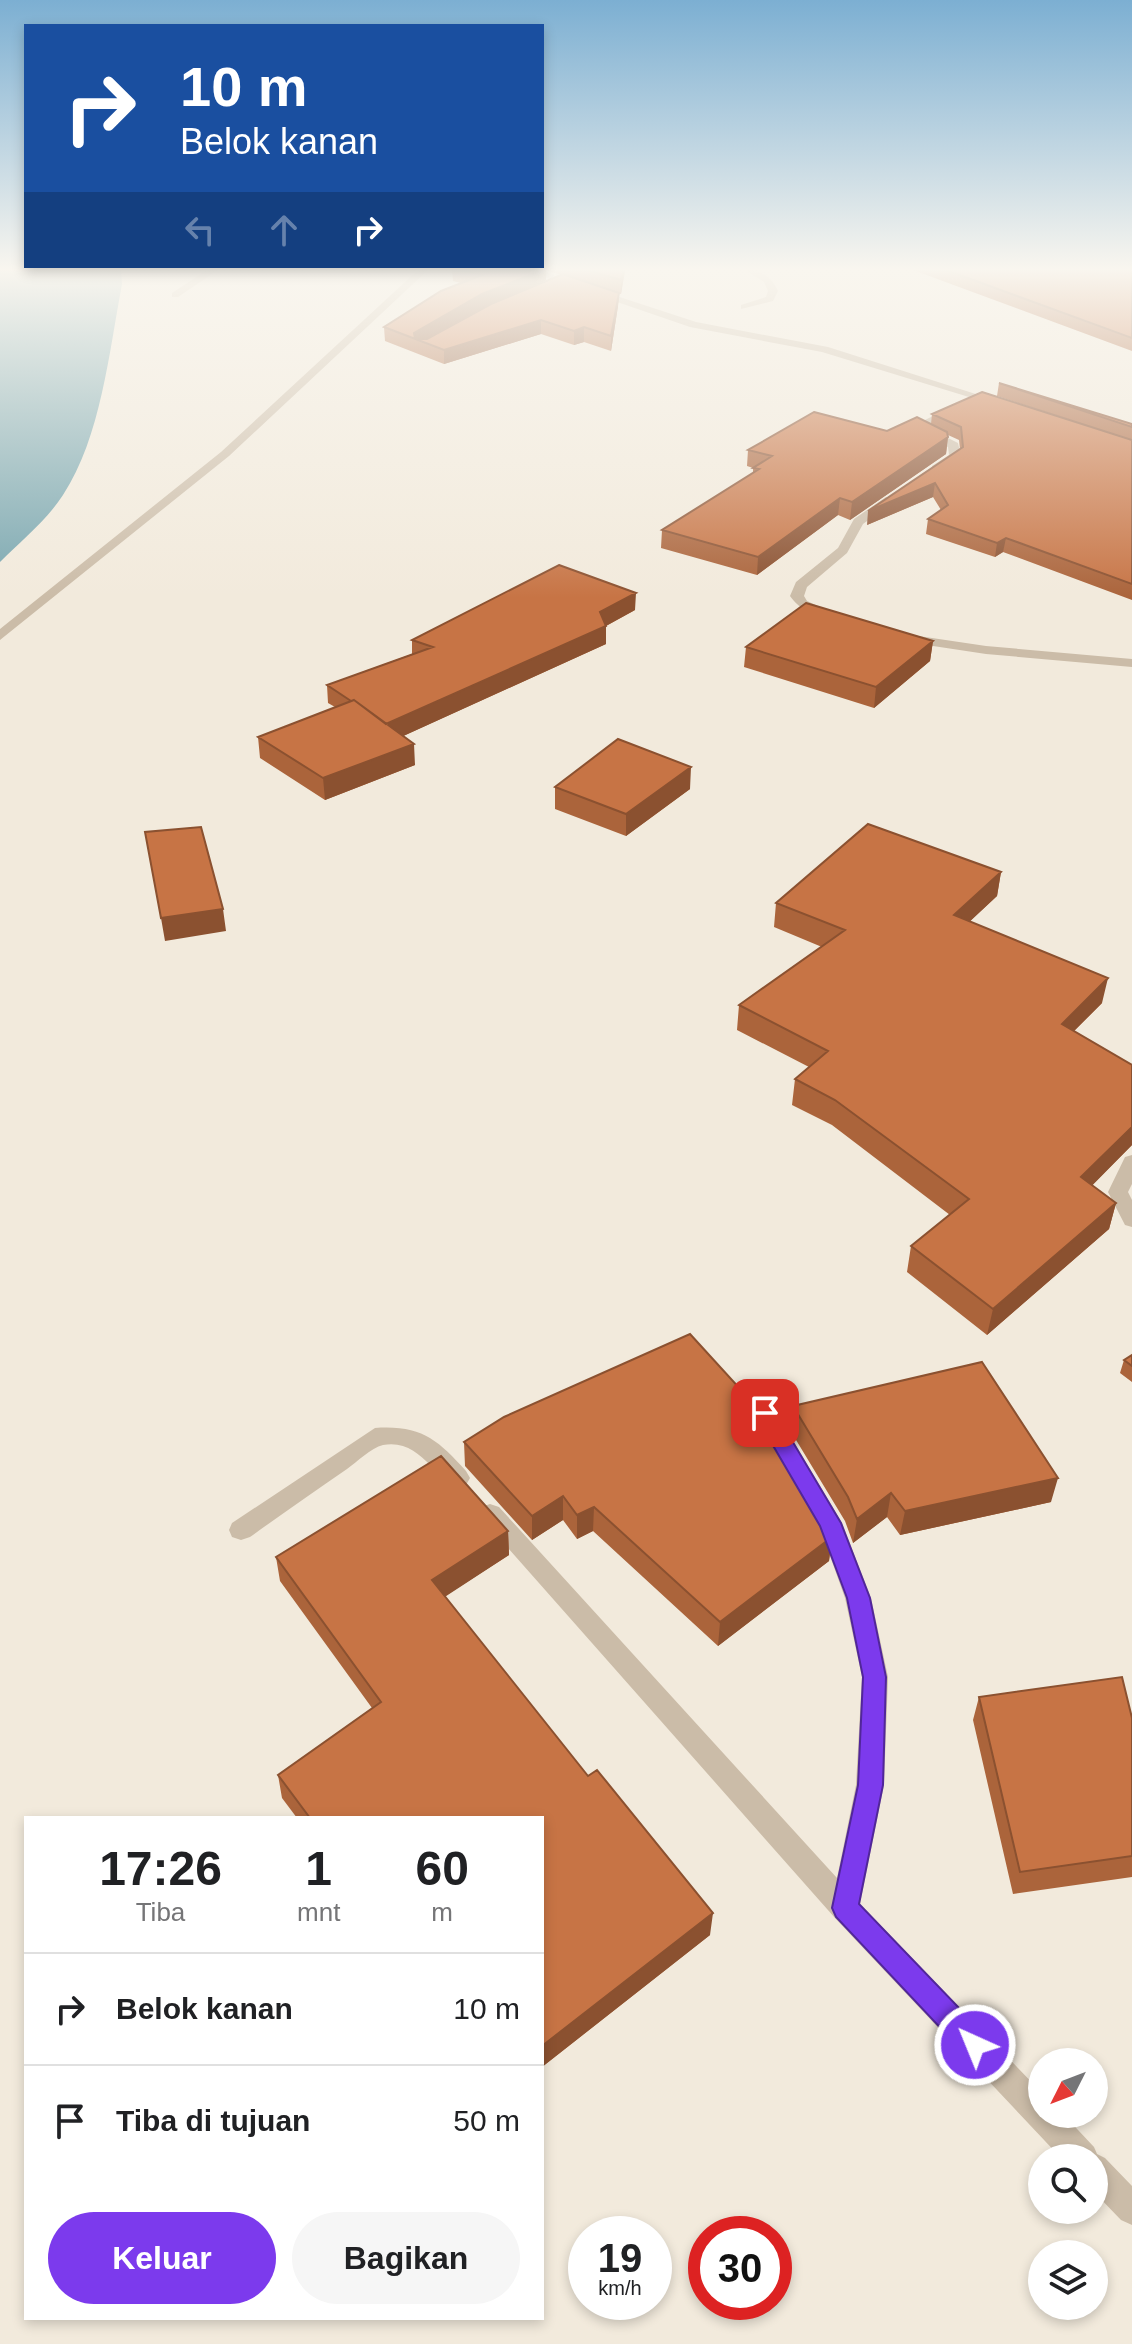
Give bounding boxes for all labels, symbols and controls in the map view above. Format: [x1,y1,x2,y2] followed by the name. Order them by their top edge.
[180,55,308,118] text: 10 m
[48,56,152,160] icon: right
[180,121,378,162] text: Belok kanan
[178,208,222,252] icon: left
[262,208,306,252] icon: ahead
[346,208,390,252] icon: right
[731,1379,799,1447] pin
[743,1391,787,1435] icon: arrive
[99,1842,222,1895] text: 17:26
[305,1842,332,1895] text: 1
[415,1842,469,1895] text: 60
[136,1897,185,1927] text: Tiba
[297,1897,340,1927] text: mnt
[431,1897,453,1927] text: m
[48,1987,92,2031] icon: right
[116,1992,293,2025] text: Belok kanan
[453,1992,520,2025] text: 10 m
[933,2003,1017,2087] position arrow
[1028,2048,1108,2128] north arrow
[1028,2048,1108,2320] map controls
[48,2099,92,2143] icon: arrive
[116,2104,310,2137] text: Tiba di tujuan
[453,2104,520,2137] text: 50 m
[1028,2144,1108,2224] button: search
[48,2212,276,2304] button: Keluar
[292,2212,520,2304] button: Bagikan
[688,2216,792,2320] speed limit sign: 30
[598,2236,642,2280] text: 19
[1028,2240,1108,2320] button: layers
[598,2277,642,2299] text: km/h

